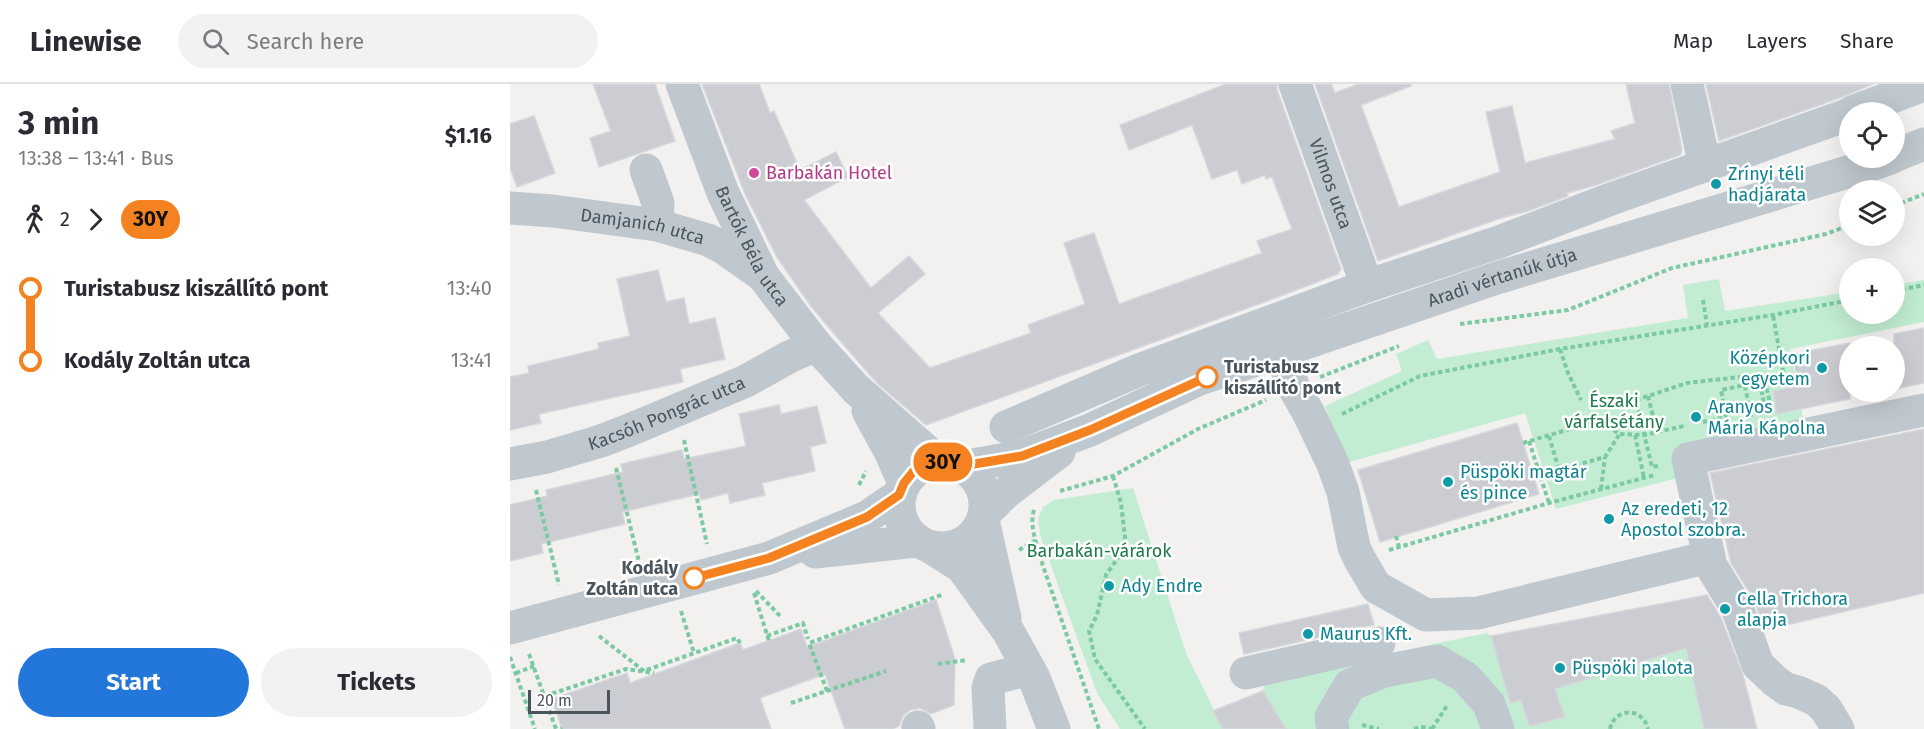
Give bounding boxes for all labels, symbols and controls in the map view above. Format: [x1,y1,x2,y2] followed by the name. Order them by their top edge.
[178,14,598,68] search box
[30,25,142,58] text: Linewise
[199,25,232,58] icon: search
[247,28,364,55] text: Search here
[1673,28,1713,54] text: Map
[1746,28,1807,54] text: Layers
[1840,28,1894,54] text: Share
[1839,102,1905,402] map controls
[1839,102,1905,168] button: locate
[18,103,99,143] text: 3 min
[445,122,492,149] text: $1.16
[1304,136,1357,232] street label: Vilmos utca
[18,146,174,170] text: 13:38 – 13:41 · Bus
[766,162,892,184] place label: Barbakán Hotel
[1728,163,1806,206] place label: Zrínyi téli hadjárata
[747,166,761,180] marker: Barbakán Hotel
[1709,177,1723,191] marker: Zrínyi téli hadjárata
[1839,180,1905,246] button: layers
[710,183,793,311] street label: Bartók Béla utca
[18,203,51,236] icon: walk
[79,203,112,236] icon: forward
[579,204,707,249] street label: Damjanich utca
[133,206,168,232] text: 30Y
[60,207,70,231] text: 2
[1425,243,1580,312] street label: Aradi vértanúk útja
[1839,258,1905,324] button: +
[64,275,328,302] text: Turistabusz kiszállító pont
[447,276,492,300] text: 13:40
[1839,336,1905,402] button: −
[64,347,250,374] text: Kodály Zoltán utca
[1729,347,1810,390] place label: Középkori egyetem
[451,348,492,372] text: 13:41
[1224,356,1342,399] place label: Turistabusz kiszállító pont
[1815,361,1829,375] marker: Középkori egyetem
[1196,366,1218,388] marker: Turistabusz kiszállító pont
[585,372,749,455] street label: Kacsóh Pongrác utca
[1564,389,1664,433] park label: Északi várfalsétány
[1708,396,1825,439] place label: Aranyos Mária Kápolna
[1689,410,1703,424] marker: Aranyos Mária Kápolna
[908,442,978,482] line badge: 30Y
[925,449,961,475] text: 30Y
[1460,461,1587,504] place label: Püspöki magtár és pince
[1441,475,1455,489] marker: Püspöki magtár és pince
[1621,498,1746,541] place label: Az eredeti, 12 Apostol szobra.
[1602,512,1616,526] marker: Az eredeti, 12 Apostol szobra.
[1027,540,1172,562] park label: Barbakán-várárok
[586,557,679,600] place label: Kodály Zoltán utca
[683,567,705,589] marker: Kodály Zoltán utca
[1121,575,1203,597] place label: Ady Endre
[1102,579,1116,593] marker: Ady Endre
[1737,588,1848,631] place label: Cella Trichora alapja
[1718,602,1732,616] marker: Cella Trichora alapja
[1320,623,1412,645] place label: Maurus Kft.
[1301,627,1315,641] marker: Maurus Kft.
[18,648,249,717] button: Start
[261,648,492,717] button: Tickets
[1572,657,1693,679] place label: Püspöki palota
[1553,661,1567,675] marker: Püspöki palota
[528,687,610,714] scale bar
[537,691,572,710] text: 20 m

